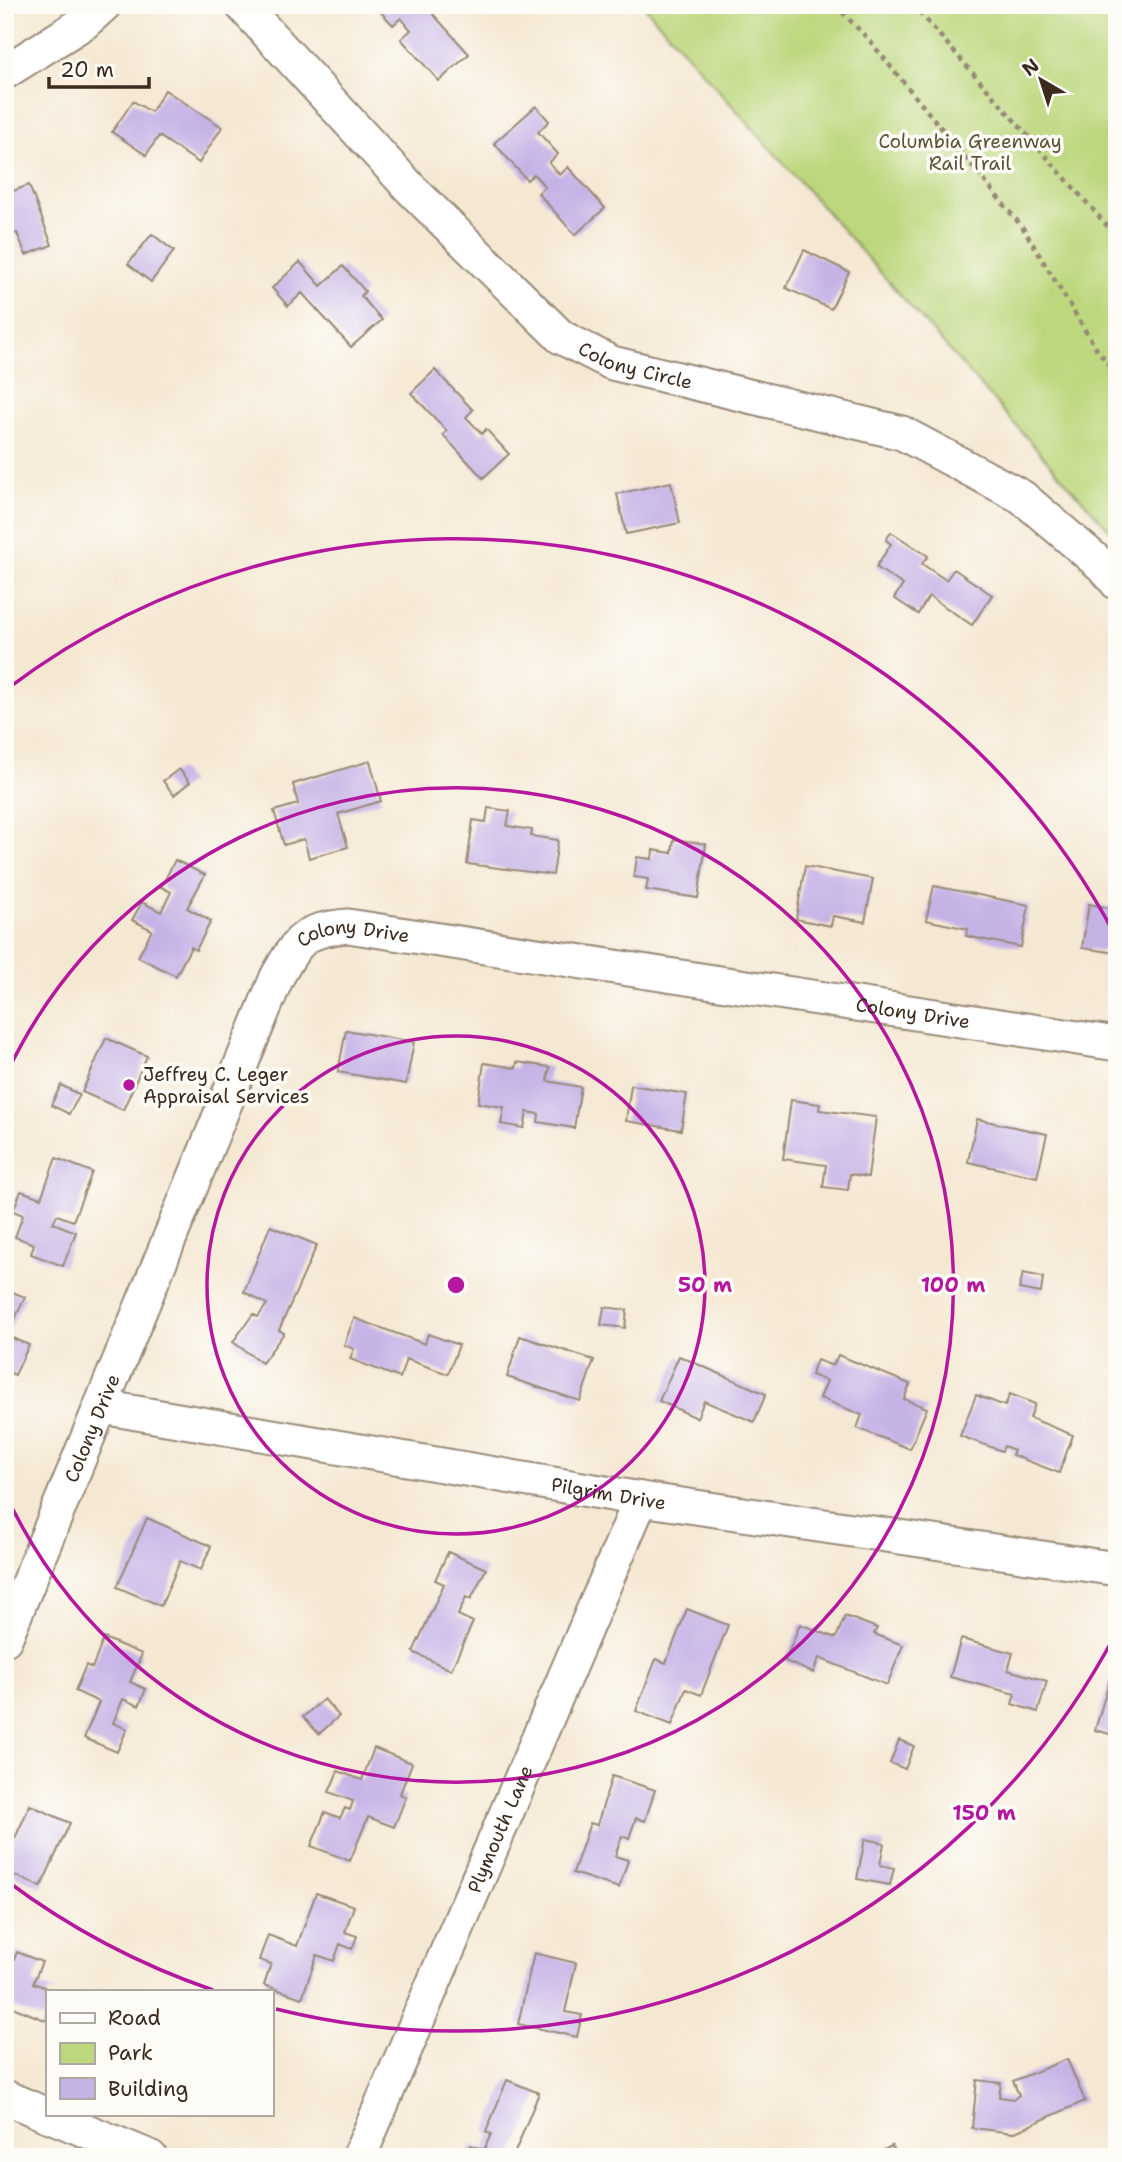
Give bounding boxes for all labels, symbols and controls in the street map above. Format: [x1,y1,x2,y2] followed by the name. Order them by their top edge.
[49,46,149,90] scale bar
[1006,46,1076,116] north arrow
[1017,53,1044,82] text: N
[60,56,114,84] text: 20 m
[878,129,1062,176] park label: Columbia Greenway Rail Trail
[574,335,695,395] street label: Colony Circle
[291,913,411,952] street label: Colony Drive
[854,992,972,1034] street label: Colony Drive
[143,1062,310,1109] place label: Jeffrey C. Leger Appraisal Services
[121,1077,137,1093] marker: Jeffrey C. Leger Appraisal Services
[678,1271,732,1299] text: 50 m
[921,1271,985,1299] text: 100 m
[444,1273,468,1297] centre of rings
[58,1370,125,1486] street label: Colony Drive
[549,1471,668,1515] street label: Pilgrim Drive
[461,1761,538,1897] street label: Plymouth Lane
[952,1799,1016,1827] text: 150 m
[46,1990,273,2116] legend
[108,2004,161,2032] text: Road
[108,2039,153,2067] text: Park
[108,2075,188,2103] text: Building

